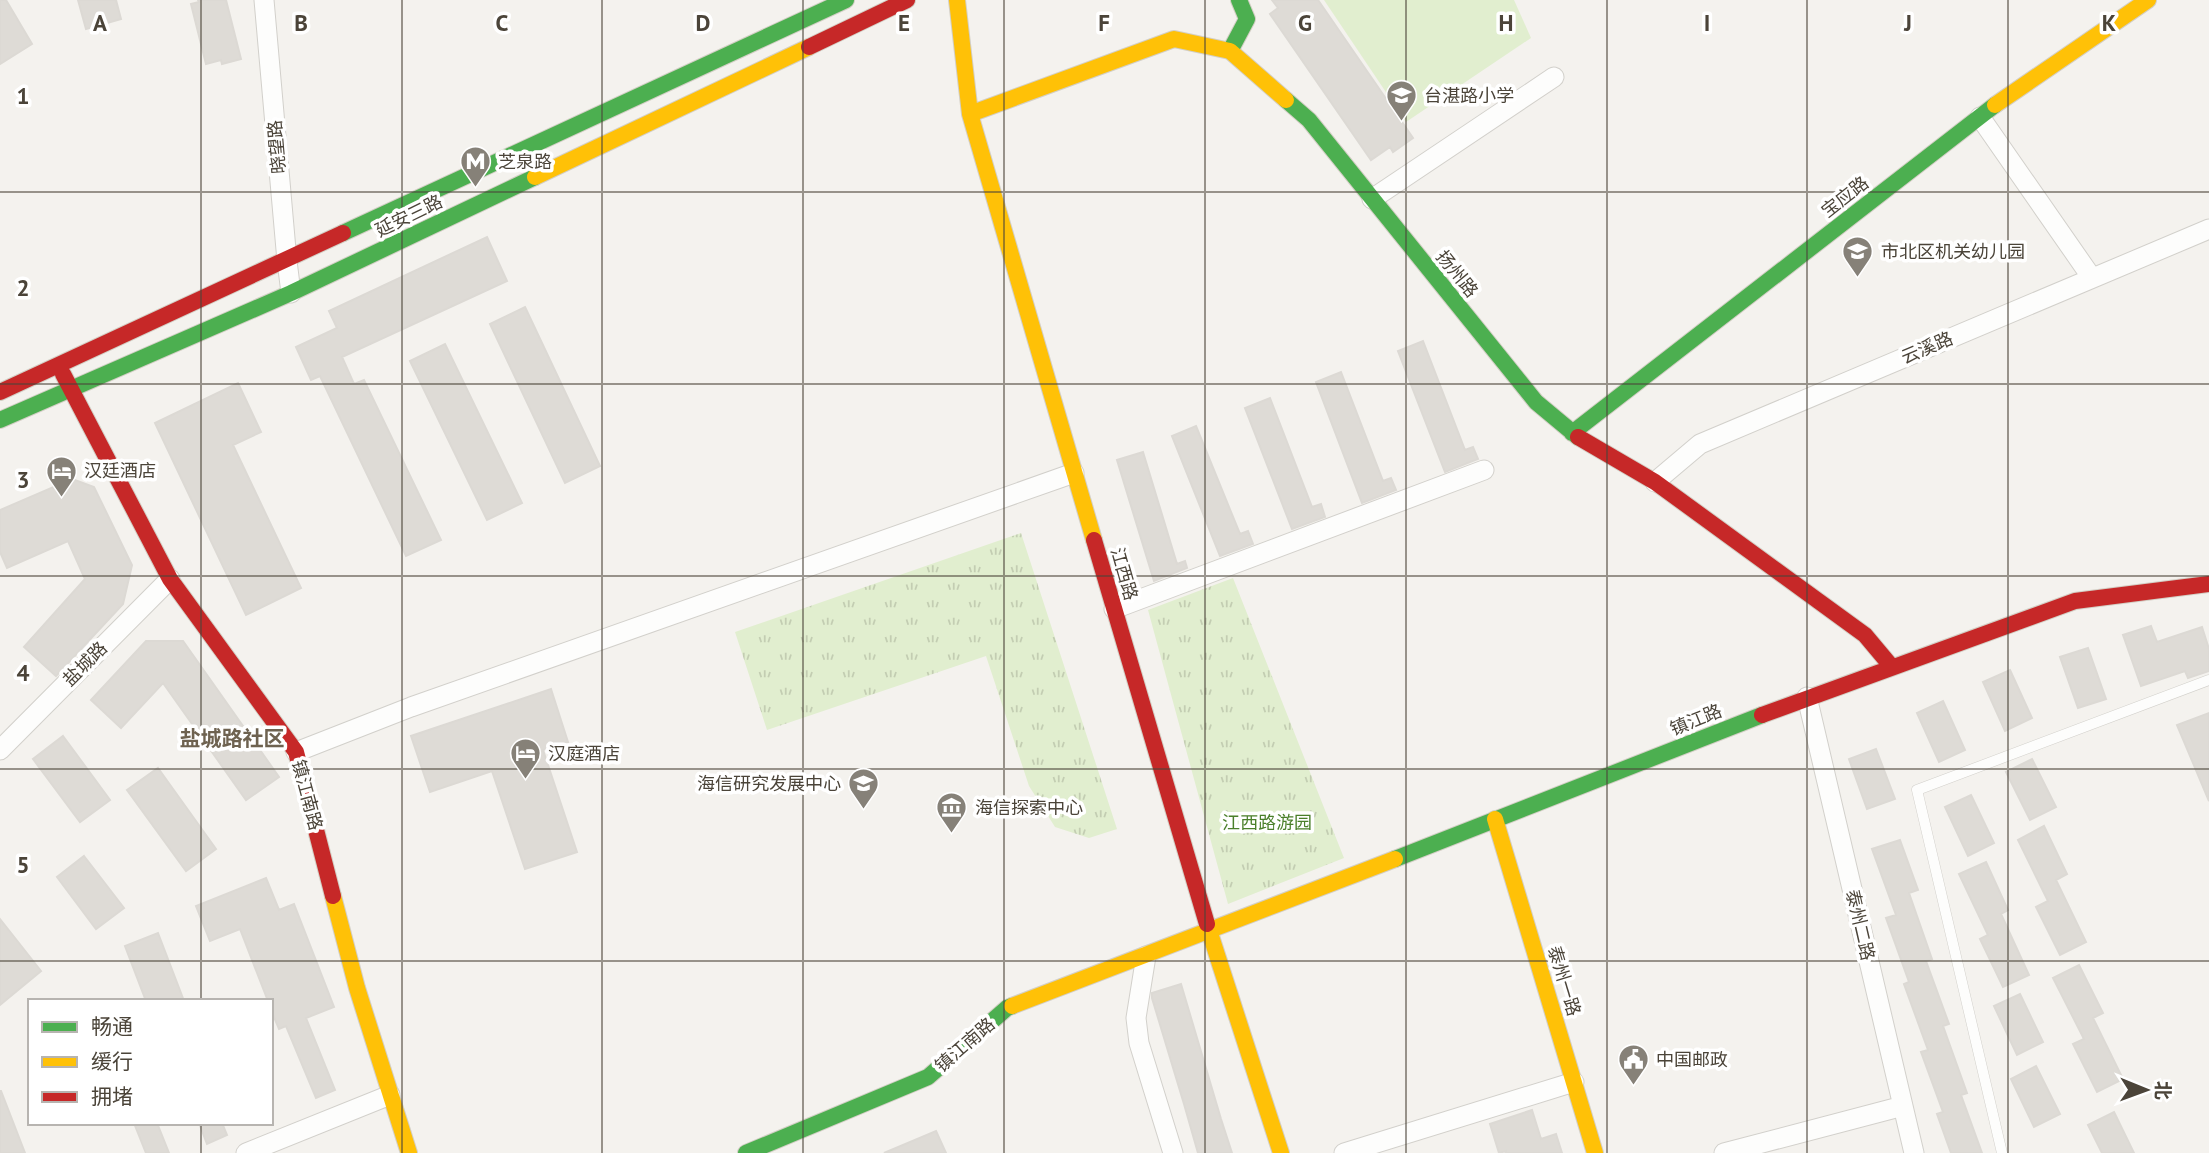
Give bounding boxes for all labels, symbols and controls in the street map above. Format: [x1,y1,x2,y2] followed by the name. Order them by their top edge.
[93,8,107,37] text: A
[294,8,308,37] text: B
[496,8,509,37] text: C
[696,8,710,37] text: D
[898,8,910,37] text: E
[1098,8,1110,37] text: F
[1298,8,1312,37] text: G
[1499,8,1513,37] text: H
[1704,8,1710,37] text: I
[1903,8,1912,37] text: J
[2102,8,2116,37] text: K
[1384,79,1418,123] school or university icon: 台湛路小学
[16,81,30,110] text: 1
[1424,84,1514,107] place label: 台湛路小学
[263,119,290,175] street label: 晓望路
[458,145,492,189] metro station icon: 芝泉路
[498,150,552,173] place label: 芝泉路
[1816,171,1873,222] street label: 宝应路
[371,189,446,242] street label: 延安三路
[1841,235,1875,279] school or university icon: 市北区机关幼儿园
[1881,240,2025,263] place label: 市北区机关幼儿园
[1431,245,1483,302] street label: 扬州路
[16,273,30,302] text: 2
[1897,326,1956,369] street label: 云溪路
[44,454,78,498] hotel icon: 汉廷酒店
[84,459,156,482] place label: 汉廷酒店
[16,465,30,494] text: 3
[1106,545,1143,603] street label: 江西路
[57,636,112,691] street label: 盐城路
[16,658,30,687] text: 4
[1666,699,1725,740] street label: 镇江路
[180,725,285,752] district label: 盐城路社区
[508,737,542,781] hotel icon: 汉庭酒店
[548,742,620,765] place label: 汉庭酒店
[287,757,328,833] street label: 镇江南路
[847,767,881,811] school or university icon: 海信研究发展中心
[697,772,841,795] place label: 海信研究发展中心
[935,791,969,835] museum icon: 海信探索中心
[975,796,1083,819] place label: 海信探索中心
[1222,811,1312,834] park label: 江西路游园
[16,850,30,879] text: 5
[1841,887,1880,963] street label: 泰州二路
[1543,943,1586,1019] street label: 泰州一路
[28,999,273,1125] legend
[930,1012,999,1077] street label: 镇江南路
[91,1013,133,1040] text: 畅通
[1616,1043,1650,1087] public building icon: 中国邮政
[91,1048,133,1075] text: 缓行
[1656,1048,1728,1071] place label: 中国邮政
[2111,1055,2181,1125] north arrow
[2151,1081,2175,1100] text: 北
[91,1083,133,1110] text: 拥堵

